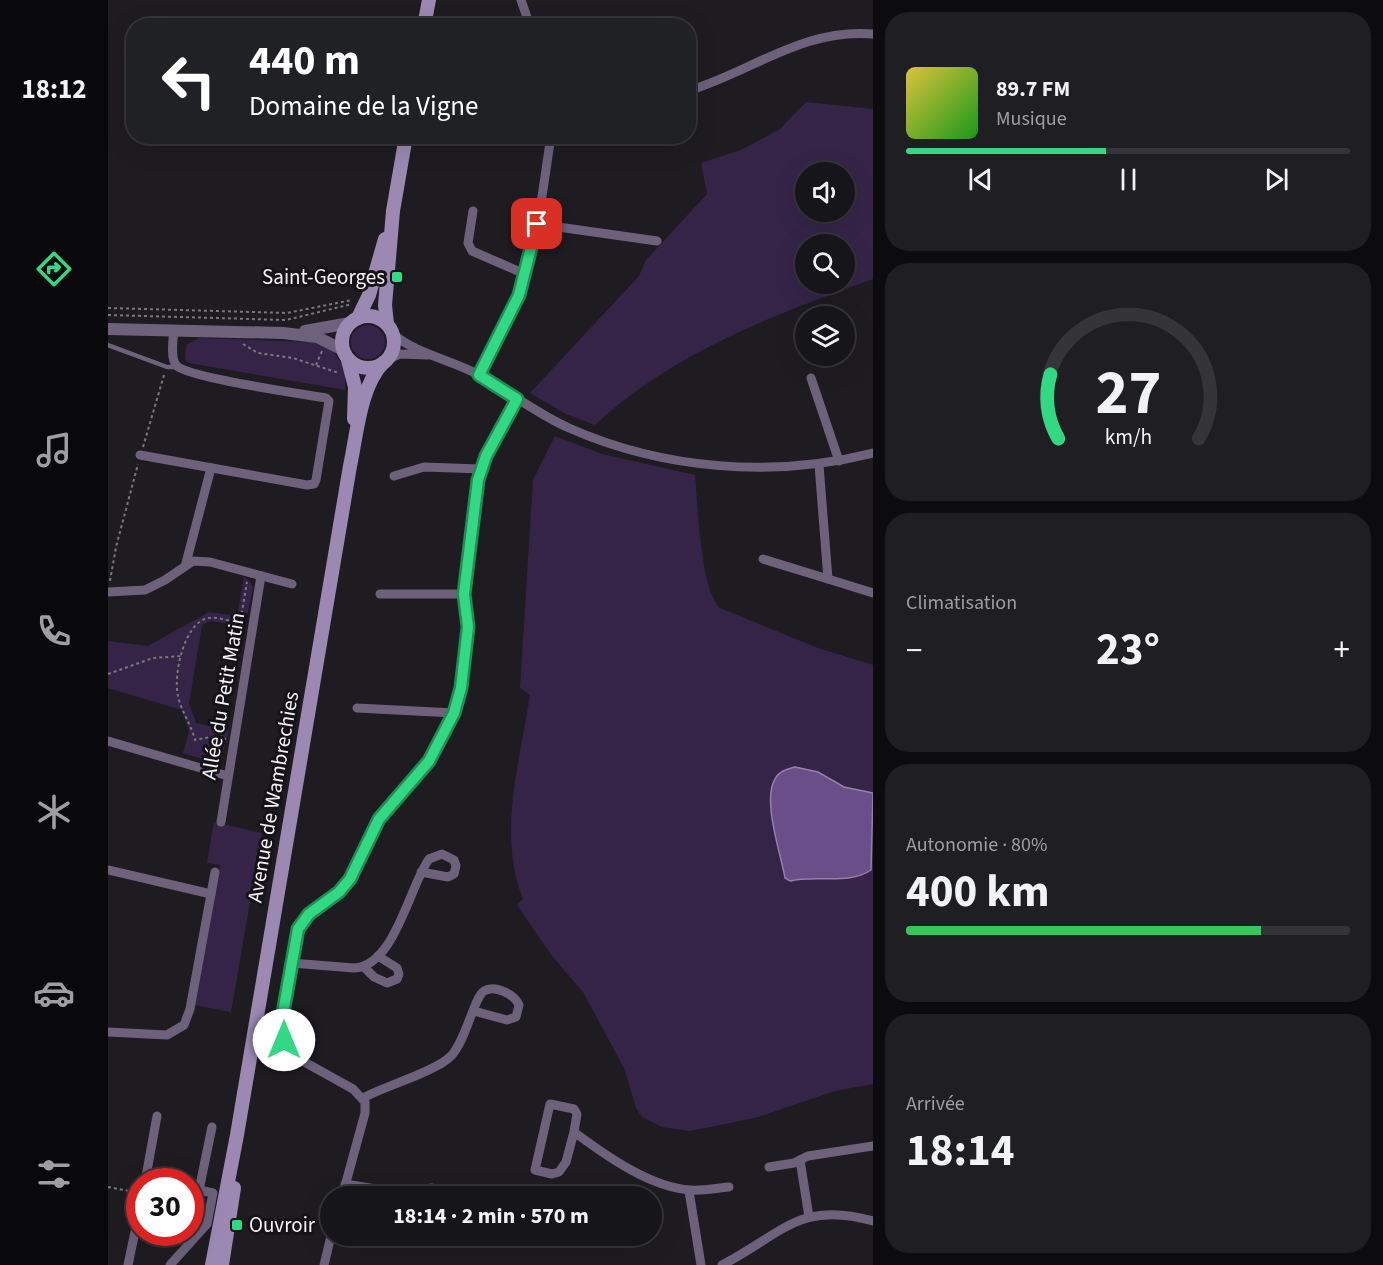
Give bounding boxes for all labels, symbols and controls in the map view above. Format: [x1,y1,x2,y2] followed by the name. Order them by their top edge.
[249,31,360,91] text: 440 m
[150,42,228,120] icon: left
[21,70,87,109] text: 18:12
[996,73,1070,105] text: 89.7 FM
[249,87,478,126] text: Domaine de la Vigne
[996,105,1067,133] text: Musique
[795,162,855,366] map controls
[795,162,855,222] button: sound
[964,163,997,196] icon: previous
[1112,163,1145,196] icon: pause
[1260,163,1293,196] icon: next
[511,198,562,249] pin
[520,207,553,240] icon: arrive
[795,234,855,294] button: search
[33,248,75,290] icon: directions
[262,262,385,292] place label: Saint-Georges
[390,270,404,284] marker: Saint-Georges
[795,306,855,366] button: layers
[1095,349,1161,438] text: 27
[1104,422,1152,453] text: km/h
[33,429,75,471] icon: music
[906,589,1017,617] text: Climatisation
[33,610,75,652] icon: phone
[194,610,252,782] street label: Allée du Petit Matin
[1096,618,1160,682] text: 23°
[906,627,922,674] text: −
[1334,627,1350,674] text: +
[240,689,306,905] street label: Avenue de Wambrechies
[33,791,75,833] icon: climate
[906,831,1047,859] text: Autonomie · 80%
[906,860,1050,924] text: 400 km
[33,972,75,1014] icon: car
[252,1008,316,1072] position arrow
[906,1090,965,1118] text: Arrivée
[906,1119,1015,1183] text: 18:14
[33,1153,75,1195] icon: filters
[126,1168,204,1246] speed limit sign: 30
[393,1200,589,1232] text: 18:14 · 2 min · 570 m
[249,1210,316,1240] place label: Ouvroir
[230,1218,244,1232] marker: Ouvroir

